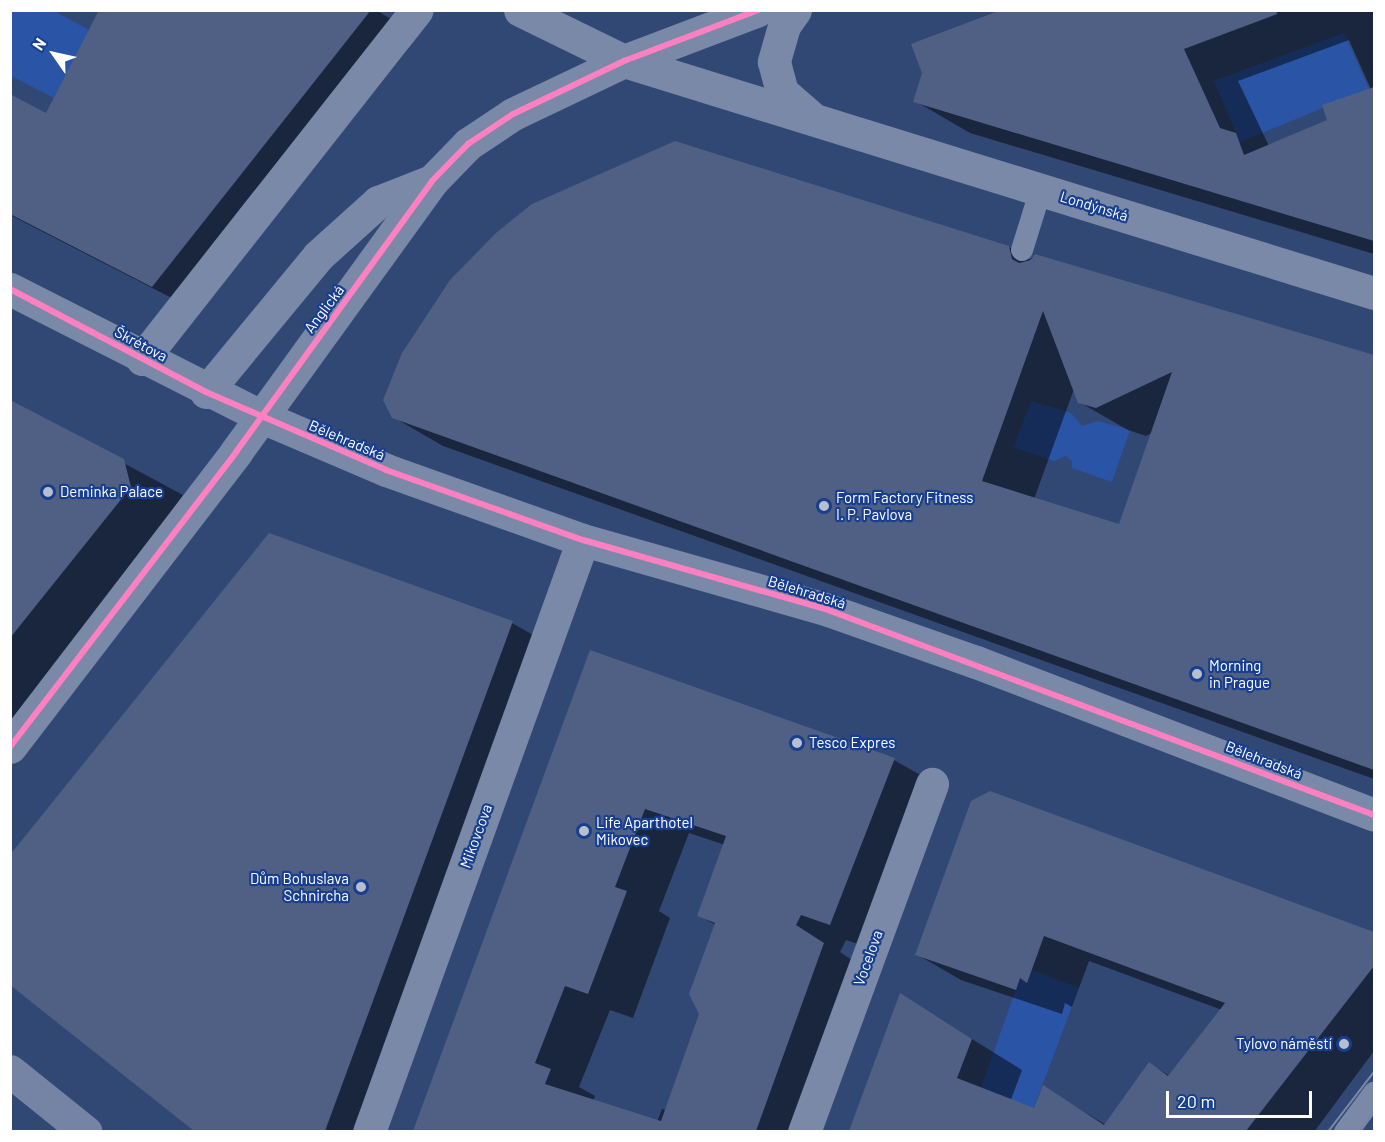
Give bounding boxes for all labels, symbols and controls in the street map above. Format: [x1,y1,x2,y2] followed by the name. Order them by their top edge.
[24,24,84,84] north arrow
[28,34,50,53] text: N
[1058,187,1130,225] street label: Londýnská
[300,281,348,337] street label: Anglická
[111,323,171,365] street label: Škrétova
[306,416,388,464] street label: Bělehradská
[60,483,163,501] place label: Deminka Palace
[41,485,55,499] marker: Deminka Palace
[836,488,974,523] place label: Form Factory Fitness I. P. Pavlova
[817,499,831,513] marker: Form Factory Fitness I. P. Pavlova
[766,572,848,612] street label: Bělehradská
[1209,656,1270,691] place label: Morning in Prague
[1190,667,1204,681] marker: Morning in Prague
[809,734,895,752] place label: Tesco Expres
[790,736,804,750] marker: Tesco Expres
[1223,737,1305,783] street label: Bělehradská
[456,802,496,870] street label: Mikovcova
[596,813,693,848] place label: Life Aparthotel Mikovec
[577,824,591,838] marker: Life Aparthotel Mikovec
[250,869,349,904] place label: Dům Bohuslava Schnircha
[354,880,368,894] marker: Dům Bohuslava Schnircha
[850,928,886,988] street label: Vocelova
[1236,1035,1332,1053] place label: Tylovo náměstí
[1337,1037,1351,1051] marker: Tylovo náměstí
[1169,1079,1314,1117] scale bar
[1177,1090,1215,1112] text: 20 m

